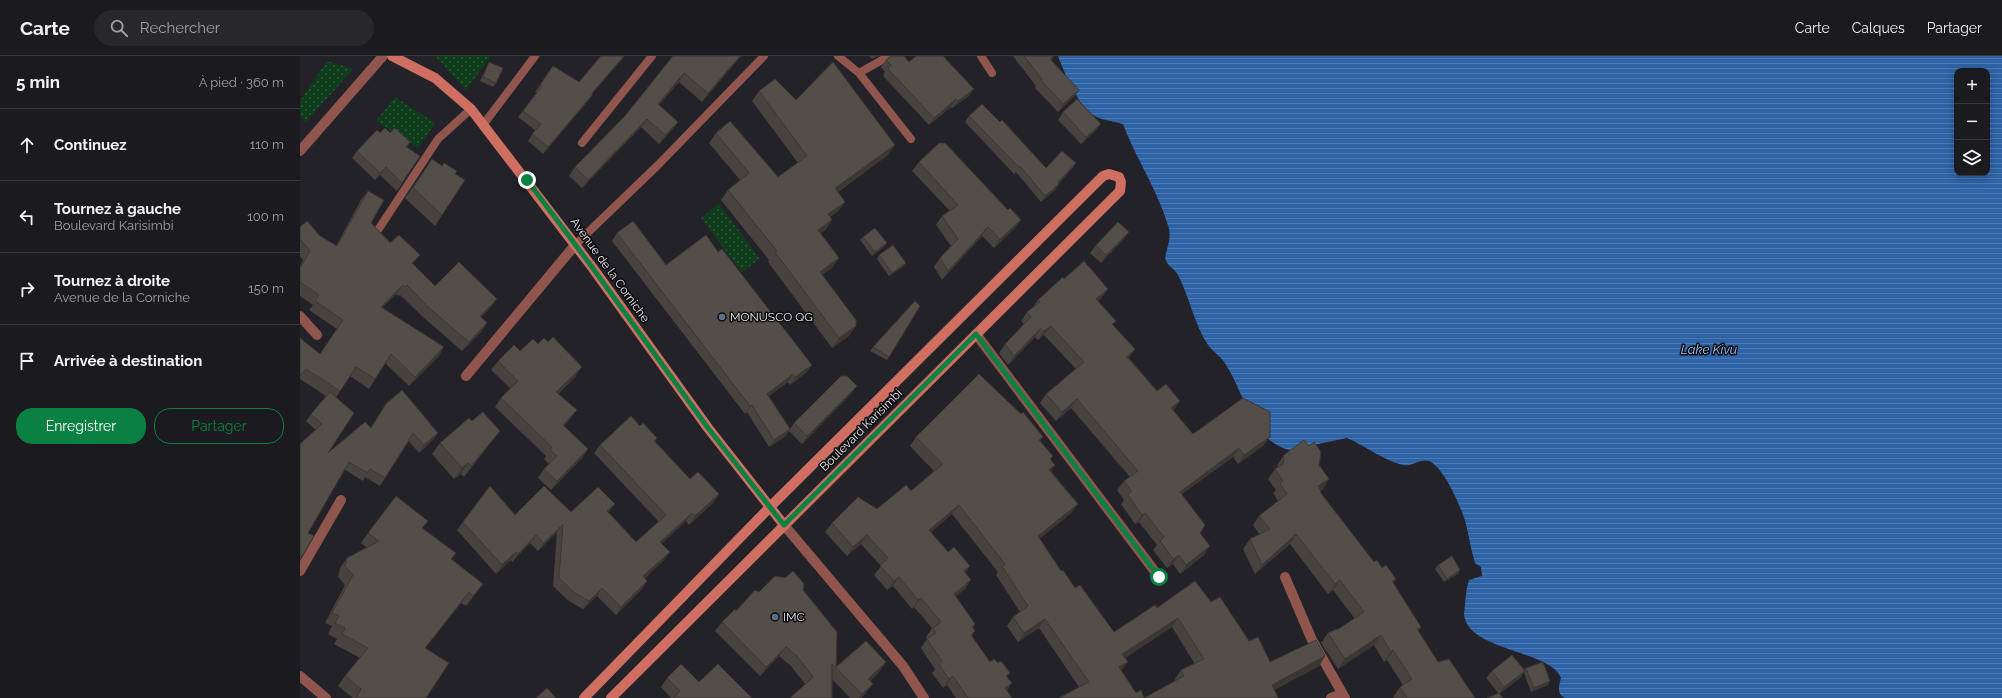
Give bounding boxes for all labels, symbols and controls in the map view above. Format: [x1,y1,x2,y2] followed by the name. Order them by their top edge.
[94,10,374,46] search box
[20,17,70,39] text: Carte
[108,17,130,39] icon: search
[140,19,220,37] text: Rechercher
[1795,20,1830,36] text: Carte
[1852,20,1905,36] text: Calques
[1927,20,1982,36] text: Partager
[1954,68,1990,176] map controls
[1954,68,1990,104] button: +
[16,72,60,92] text: 5 min
[199,75,284,90] text: À pied · 360 m
[1954,104,1990,140] button: −
[16,134,38,156] icon: ahead
[54,136,127,154] text: Continuez
[250,137,284,152] text: 110 m
[1954,140,1990,176] button: layers
[518,171,536,189] route end
[54,200,181,218] text: Tournez à gauche
[16,206,38,228] icon: left
[247,209,284,224] text: 100 m
[567,215,653,325] street label: Avenue de la Corniche
[54,218,173,233] text: Boulevard Karisimbi
[54,272,170,290] text: Tournez à droite
[16,278,38,300] icon: right
[248,281,284,296] text: 150 m
[54,290,190,305] text: Avenue de la Corniche
[730,310,813,324] place label: MONUSCO QG
[717,312,727,322] marker: MONUSCO QG
[1681,342,1737,357] water label: Lake Kivu
[16,350,38,372] icon: arrive
[54,352,202,370] text: Arrivée à destination
[817,386,905,474] street label: Boulevard Karisimbi
[16,408,146,444] button: Enregistrer
[154,408,284,444] button: Partager
[1150,568,1168,586] route start
[783,610,805,624] place label: IMC
[770,612,780,622] marker: IMC

